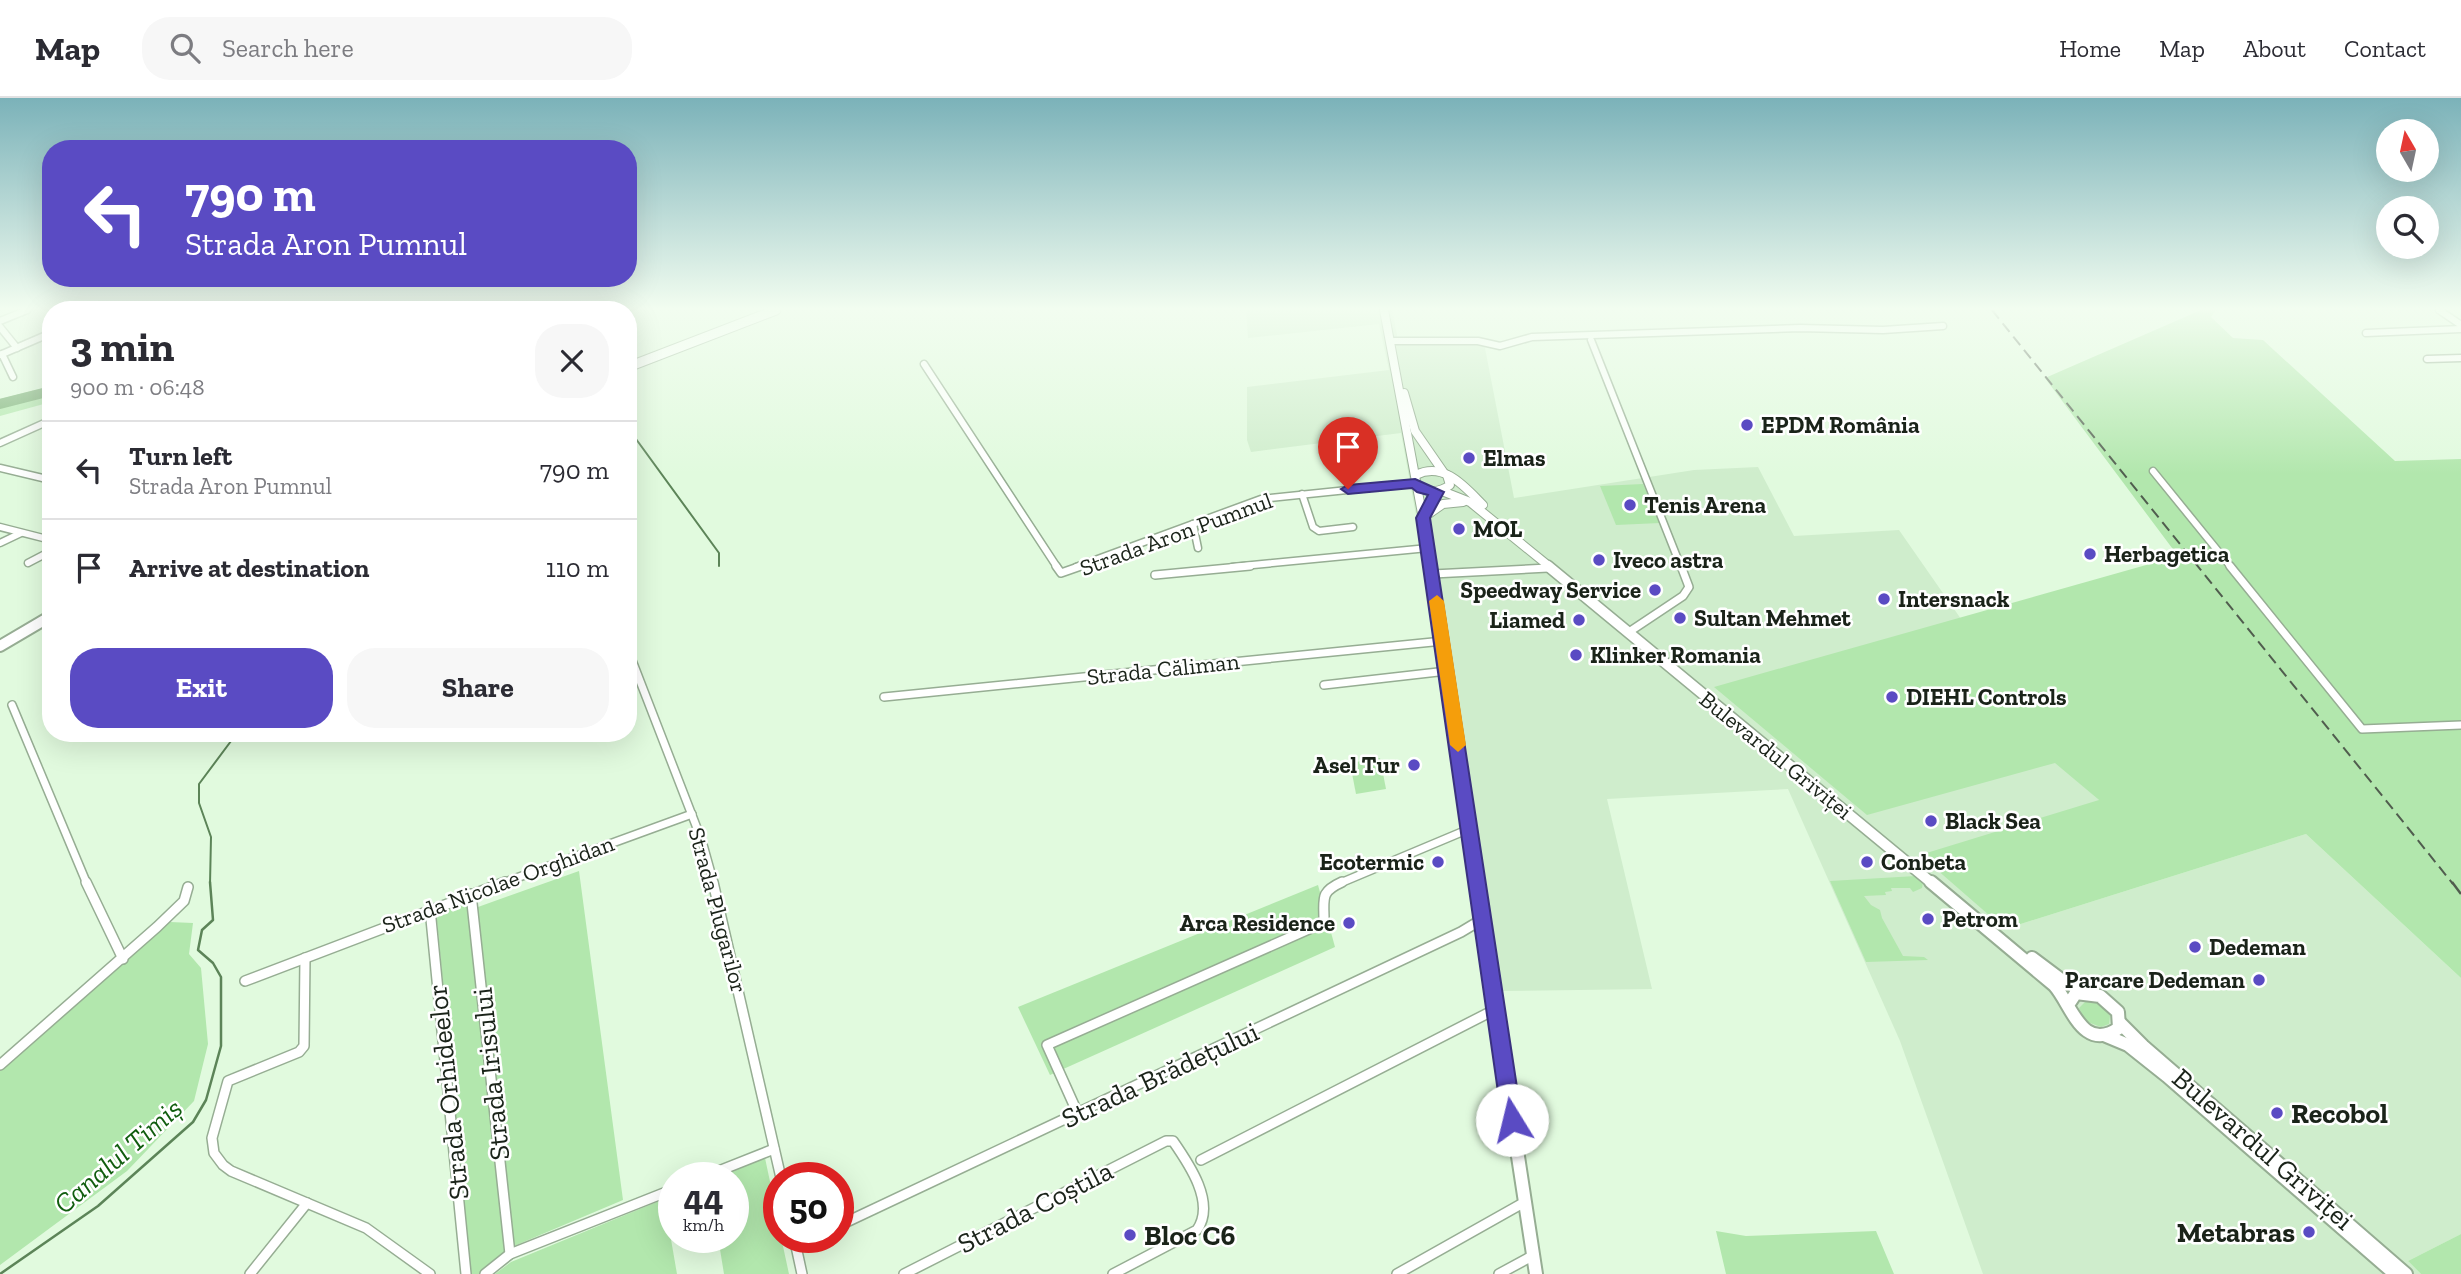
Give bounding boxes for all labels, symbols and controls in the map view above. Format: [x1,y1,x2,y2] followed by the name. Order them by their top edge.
[142,17,632,80] search box
[35,29,100,68] text: Map
[166,29,204,67] icon: search
[222,32,354,64] text: Search here
[2059,34,2121,63] text: Home
[2159,34,2205,63] text: Map
[2243,34,2306,63] text: About
[2344,34,2426,63] text: Contact
[2376,119,2440,182] north arrow
[2376,119,2439,259] map controls
[185,165,316,224] text: 790 m
[70,168,161,259] icon: left
[2376,196,2439,259] button: search
[185,225,467,263] text: Strada Aron Pumnul
[70,321,175,372] text: 3 min
[535,324,609,398] button: close
[70,373,205,401] text: 900 m · 06:48
[1761,411,1920,439] place label: EPDM România
[1318,417,1378,489] pin
[1739,417,1755,433] marker: EPDM România
[1329,428,1367,466] icon: arrive
[129,440,232,472] text: Turn left
[1483,444,1546,472] place label: Elmas
[1461,450,1477,466] marker: Elmas
[70,451,108,489] icon: left
[540,454,609,486] text: 790 m
[129,472,332,500] text: Strada Aron Pumnul
[1076,486,1276,582] street label: Strada Aron Pumnul
[1644,491,1766,519] place label: Tenis Arena
[1622,497,1638,513] marker: Tenis Arena
[1473,515,1523,543] place label: MOL
[1451,521,1467,537] marker: MOL
[2104,540,2230,568] place label: Herbagetica
[1613,546,1724,574] place label: Iveco astra
[2082,546,2098,562] marker: Herbagetica
[70,549,108,587] icon: arrive
[129,552,369,584] text: Arrive at destination
[546,552,609,584] text: 110 m
[1591,552,1607,568] marker: Iveco astra
[1460,576,1641,604] place label: Speedway Service
[1647,582,1663,598] marker: Speedway Service
[1898,585,2010,613] place label: Intersnack
[1876,591,1892,607] marker: Intersnack
[1694,604,1852,632] place label: Sultan Mehmet
[1489,606,1565,634] place label: Liamed
[1672,610,1688,626] marker: Sultan Mehmet
[1571,612,1587,628] marker: Liamed
[1590,641,1761,669] place label: Klinker Romania
[1085,647,1241,691] street label: Strada Căliman
[1568,647,1584,663] marker: Klinker Romania
[70,648,333,728] button: Exit
[347,648,609,728] button: Share
[1906,683,2067,711] place label: DIEHL Controls
[1694,685,1858,825] street label: Bulevardul Griviței
[1884,689,1900,705] marker: DIEHL Controls
[1313,751,1400,779] place label: Asel Tur
[1406,757,1422,773] marker: Asel Tur
[1945,807,2041,835] place label: Black Sea
[1923,813,1939,829] marker: Black Sea
[682,824,754,996] street label: Strada Plugarilor
[378,829,618,939] street label: Strada Nicolae Orghidan
[1319,848,1424,876] place label: Ecotermic
[1881,848,1966,876] place label: Conbeta
[1430,854,1446,870] marker: Ecotermic
[1859,854,1875,870] marker: Conbeta
[1942,905,2018,933] place label: Petrom
[1179,909,1335,937] place label: Arca Residence
[1920,911,1936,927] marker: Petrom
[1341,915,1357,931] marker: Arca Residence
[2209,933,2306,961] place label: Dedeman
[2187,939,2203,955] marker: Dedeman
[2065,966,2245,994] place label: Parcare Dedeman
[2251,972,2267,988] marker: Parcare Dedeman
[420,983,476,1201] street label: Strada Orhideelor
[466,986,516,1162] street label: Strada Irisului
[1056,1015,1264,1135] street label: Strada Brădețului
[2166,1061,2360,1237] street label: Bulevardul Griviței
[1475,1083,1549,1157] position arrow
[47,1091,189,1221] water label: Canalul Timiș
[2291,1097,2388,1130] place label: Recobol
[2269,1105,2285,1121] marker: Recobol
[952,1154,1119,1260] street label: Strada Coștila
[763,1162,854,1253] speed limit sign: 50
[684,1177,723,1219] text: 44
[683,1214,724,1236] text: km/h
[2177,1216,2295,1249] place label: Metabras
[1144,1219,1236,1252] place label: Bloc C6
[2301,1224,2317,1240] marker: Metabras
[1122,1227,1138,1243] marker: Bloc C6

